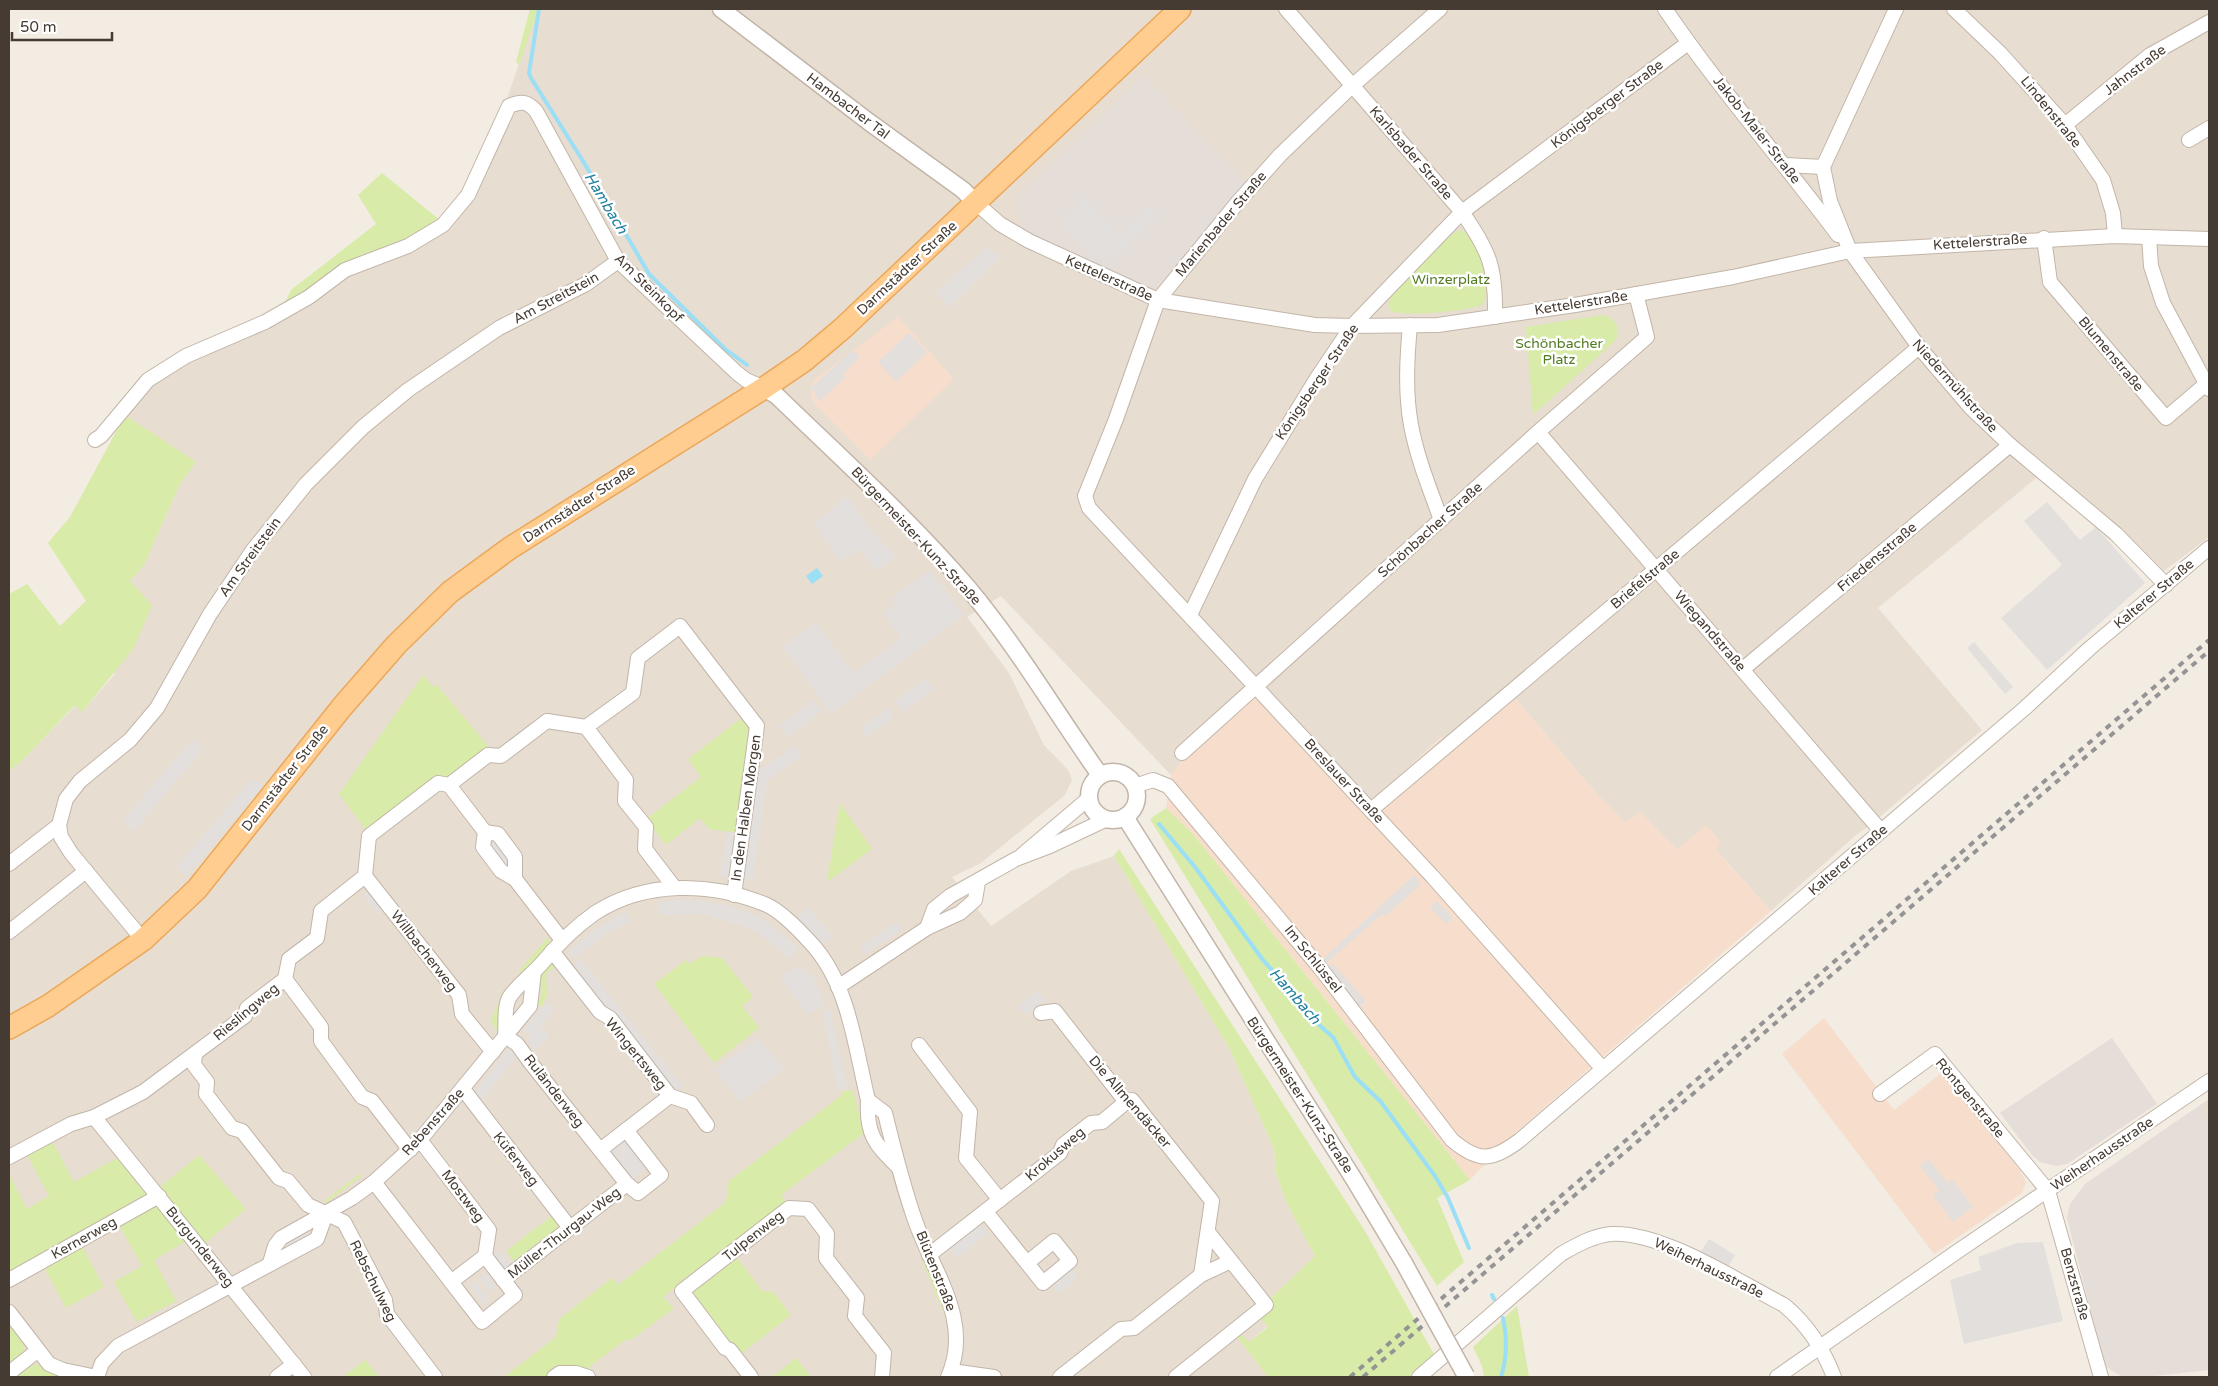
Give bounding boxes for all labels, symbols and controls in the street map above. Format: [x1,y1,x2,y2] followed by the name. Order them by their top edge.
[12,10,112,42] scale bar
[20,18,57,36] text: 50 m
[2101,41,2169,99] street label: Jahnstraße
[1547,56,1667,152] street label: Königsberger Straße
[803,69,893,143] street label: Hambacher Tal
[1710,73,1804,187] street label: Jakob-Maier-Straße
[2017,73,2085,151] street label: Lindenstraße
[1366,103,1456,203] street label: Karlsbader Straße
[1172,168,1270,280] street label: Marienbader Straße
[581,169,632,238] water label: Hambach
[853,217,961,319] street label: Darmstädter Straße
[1932,230,2028,254] street label: Kettelerstraße
[611,250,687,326] street label: Am Steinkopf
[1062,251,1156,305] street label: Kettelerstraße
[510,268,602,328] street label: Am Streitstein
[1412,271,1490,288] park label: Winzerplatz
[1533,287,1629,319] street label: Kettelerstraße
[2075,313,2147,395] street label: Blumenstraße
[1272,321,1362,443] street label: Königsberger Straße
[1515,335,1603,368] park label: Schönbacher Platz
[1909,336,2001,436] street label: Niedermühlstraße
[520,461,638,547] street label: Darmstädter Straße
[847,463,985,609] street label: Bürgermeister-Kunz-Straße
[1374,479,1486,581] street label: Schönbacher Straße
[215,514,285,600] street label: Am Streitstein
[1834,519,1920,595] street label: Friedensstraße
[1607,545,1683,613] street label: Briefelstraße
[2110,556,2198,632] street label: Kalterer Straße
[1670,587,1750,675] street label: Wiegandstraße
[238,721,332,835] street label: Darmstädter Straße
[727,733,765,883] street label: In den Halben Morgen
[1300,735,1388,827] street label: Breslauer Straße
[1805,821,1891,899] street label: Kalterer Straße
[387,907,461,995] street label: Willbacherweg
[1281,922,1345,996] street label: Im Schlüssel
[1266,964,1325,1028] water label: Hambach
[210,980,282,1044] street label: Rieslingweg
[602,1014,670,1094] street label: Wingertsweg
[1243,1014,1357,1176] street label: Bürgermeister-Kunz-Straße
[520,1051,588,1131] street label: Ruländerweg
[1085,1052,1175,1152] street label: Die Allmendäcker
[1932,1055,2008,1141] street label: Röntgenstraße
[398,1085,468,1159] street label: Rebenstraße
[2047,1113,2157,1195] street label: Weiherhausstraße
[1022,1123,1088,1185] street label: Krokusweg
[490,1129,542,1189] street label: Küferweg
[438,1166,488,1226] street label: Mostweg
[504,1184,624,1282] street label: Müller-Thurgau-Weg
[162,1203,238,1291] street label: Burgunderweg
[719,1207,787,1265] street label: Tulpenweg
[48,1213,120,1263] street label: Kernerweg
[912,1228,960,1314] street label: Blütenstraße
[1651,1234,1767,1302] street label: Weiherhausstraße
[346,1237,400,1325] street label: Rebschulweg
[2057,1246,2093,1322] street label: Benzstraße

